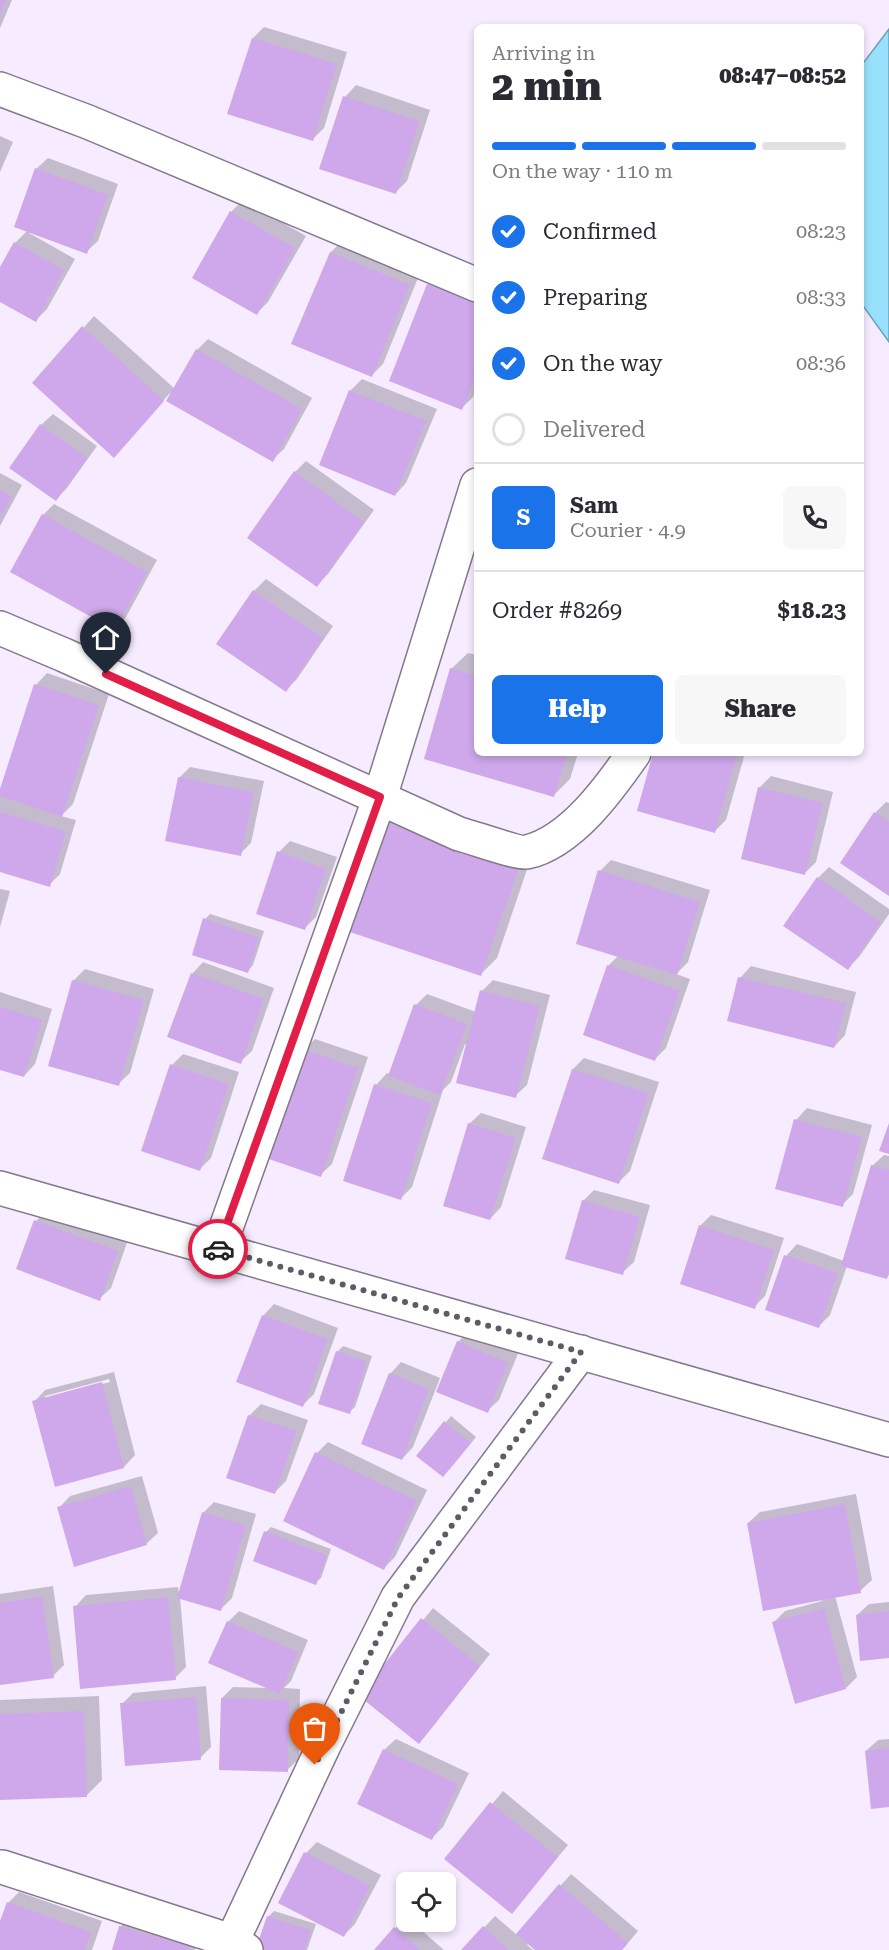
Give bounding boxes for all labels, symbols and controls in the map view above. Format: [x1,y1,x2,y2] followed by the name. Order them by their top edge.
[492,41,595,65] text: Arriving in
[719,63,846,88] text: 08:47–08:52
[492,64,602,110] text: 2 min
[492,159,673,183] text: On the way · 110 m
[492,215,525,248] icon: check
[543,219,657,244] text: Confirmed
[796,219,846,243] text: 08:23
[492,281,525,314] icon: check
[543,285,647,310] text: Preparing
[796,285,846,309] text: 08:33
[492,347,525,380] icon: check
[543,351,663,376] text: On the way
[796,351,846,375] text: 08:36
[543,417,645,442] text: Delivered
[783,486,846,549] button: phone
[570,493,618,518] text: Sam
[517,505,530,530] text: S
[570,518,686,542] text: Courier · 4.9
[492,598,622,623] text: Order #8269
[777,598,846,623] text: $18.23
[80,612,131,674] pin
[89,621,122,654] icon: home
[492,675,663,744] button: Help
[675,675,846,744] button: Share
[188,1219,248,1279] courier
[202,1233,235,1266] icon: car
[289,1703,340,1765] pin
[298,1712,331,1745] icon: bag
[396,1872,456,1932] map controls
[396,1872,456,1932] button: locate

